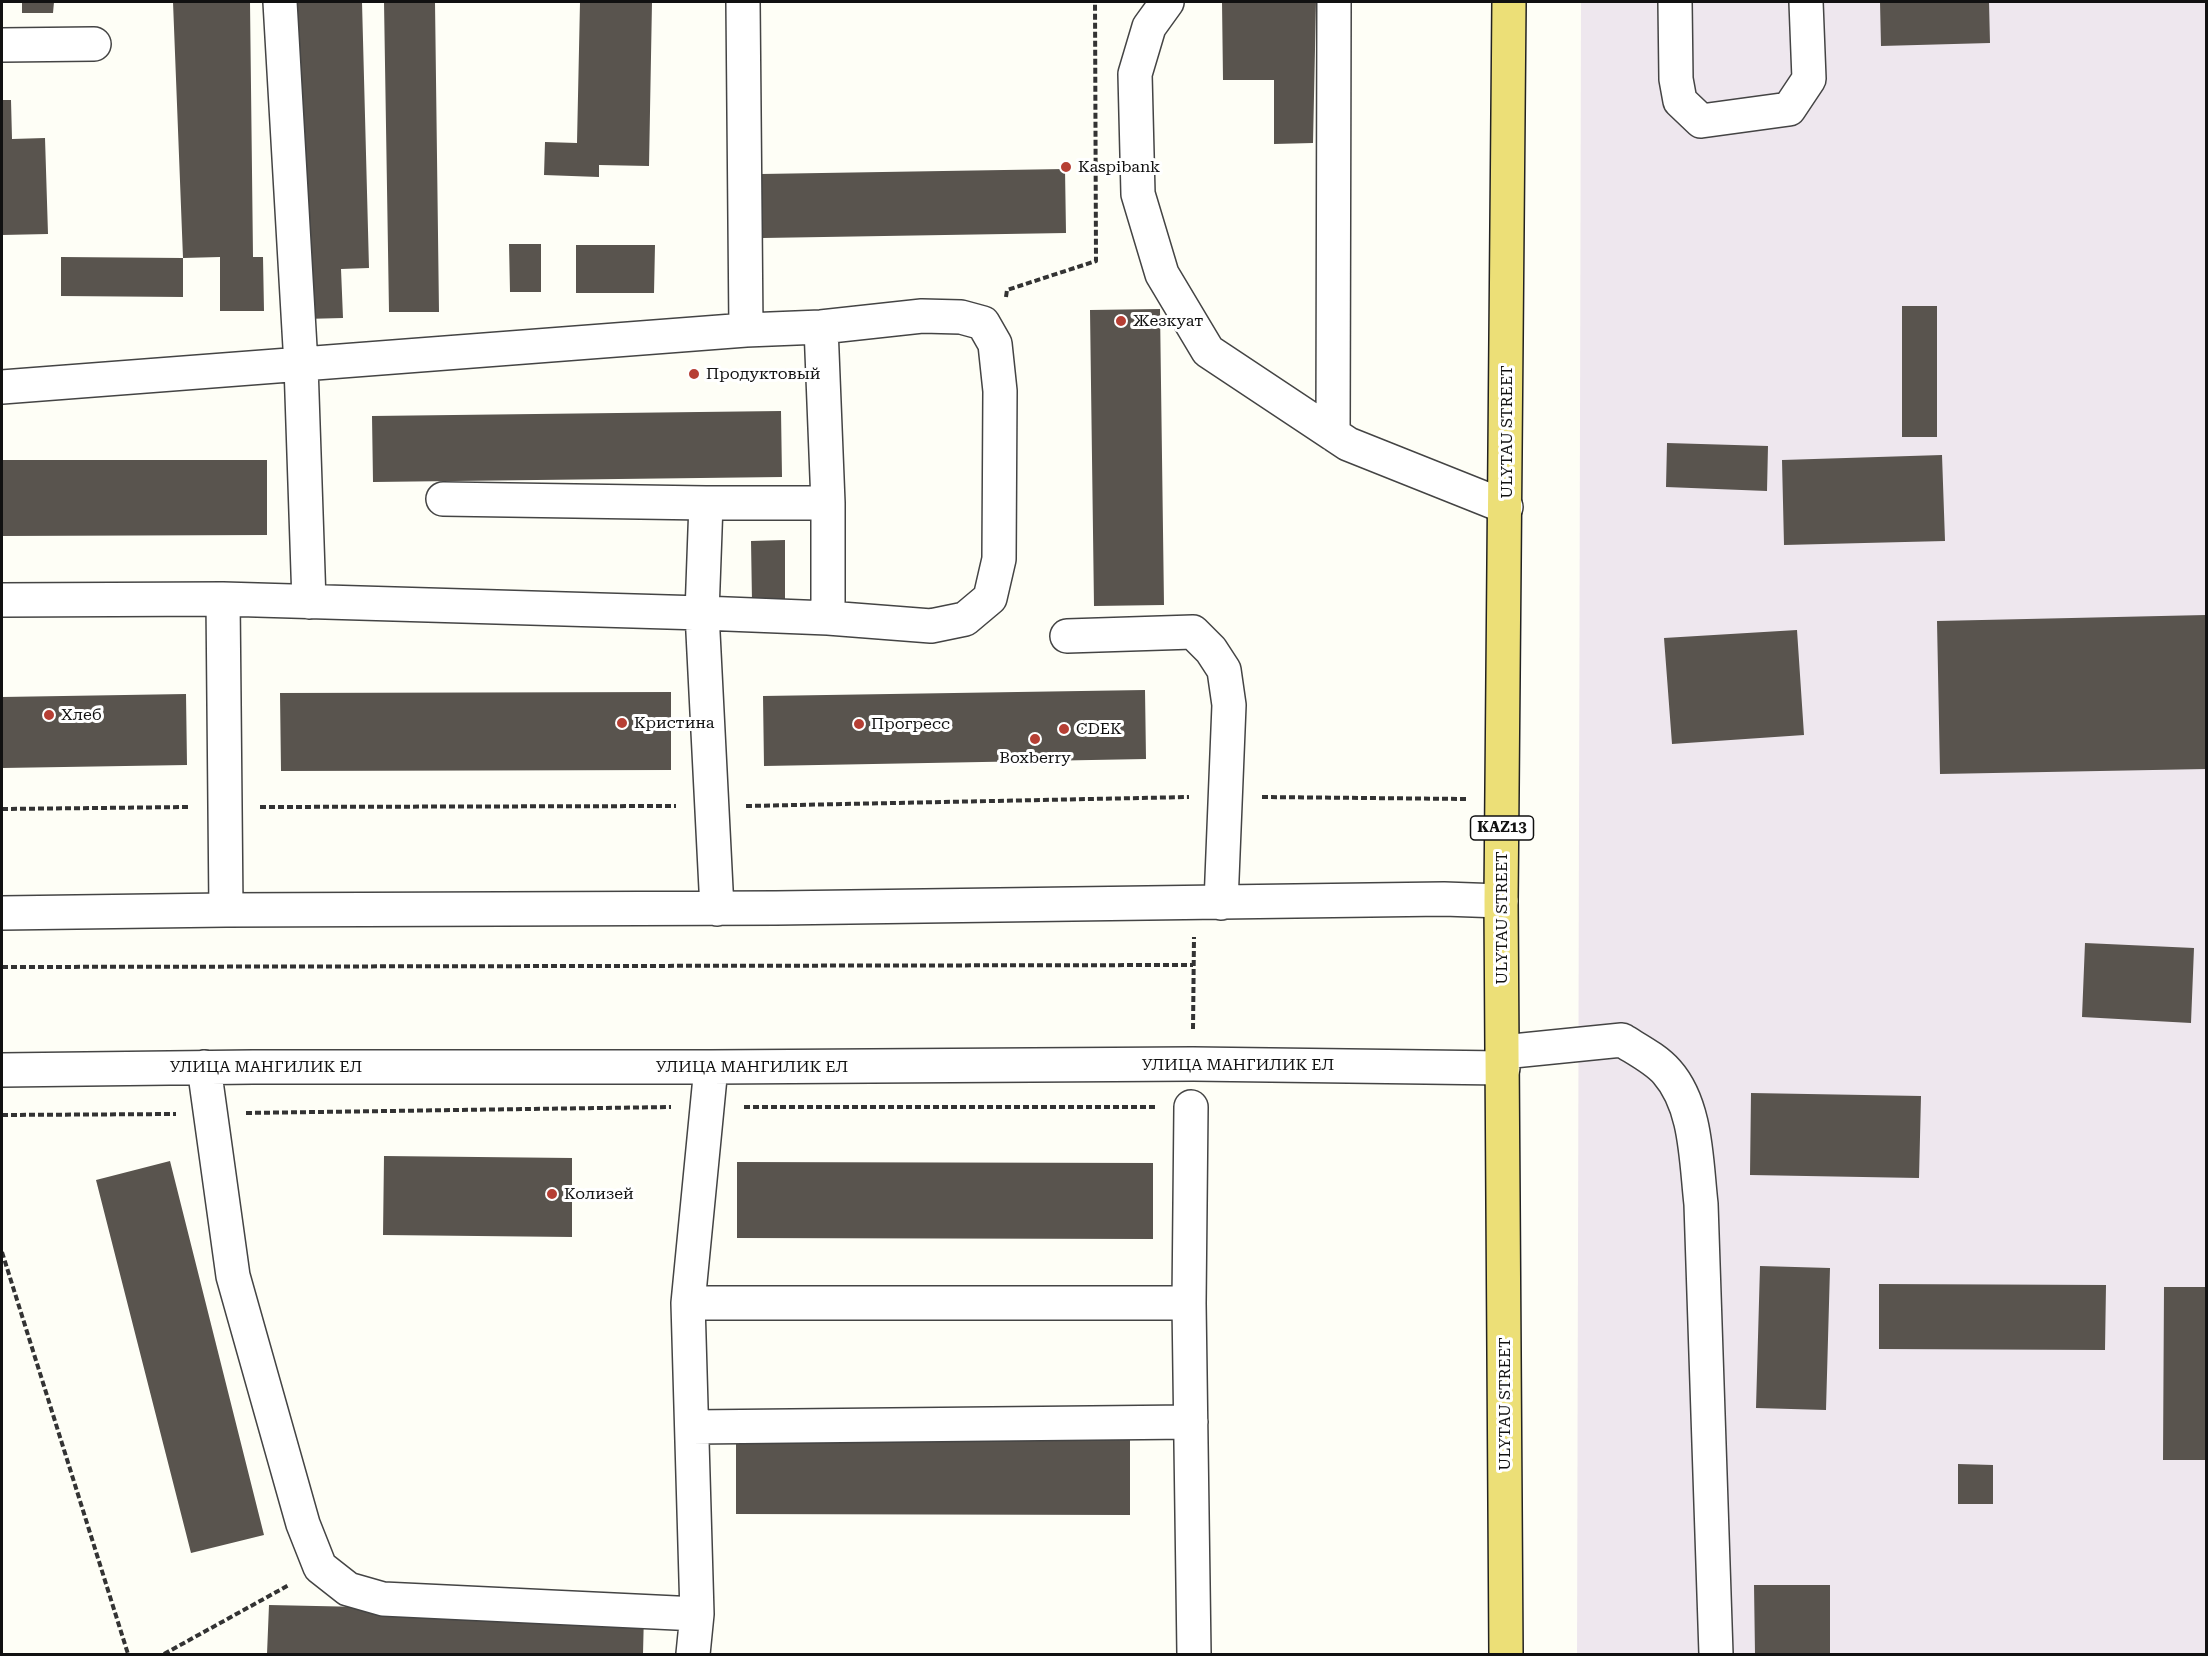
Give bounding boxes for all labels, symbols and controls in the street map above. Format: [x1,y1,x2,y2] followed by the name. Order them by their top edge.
[1078,157,1160,177] place label: Kaspibank
[1059,160,1073,174] marker: Kaspibank
[1133,311,1203,331] place label: Жезкуат
[1114,314,1128,328] marker: Жезкуат
[706,364,821,384] place label: Продуктовый
[1497,365,1517,499] street label: ULYTAU STREET
[687,367,701,381] marker: Продуктовый
[61,705,102,725] place label: Хлеб
[42,708,56,722] marker: Хлеб
[634,713,714,733] place label: Кристина
[871,714,950,734] place label: Прогресс
[615,716,629,730] marker: Кристина
[852,717,866,731] marker: Прогресс
[1076,719,1122,739] place label: CDEK
[1057,722,1071,736] marker: CDEK
[1028,732,1042,746] marker: Boxberry
[999,748,1071,768] place label: Boxberry
[1470,816,1534,840] road number: KAZ13
[1492,851,1512,985] street label: ULYTAU STREET
[1142,1055,1334,1075] street label: УЛИЦА МАНГИЛИК ЕЛ
[170,1057,362,1077] street label: УЛИЦА МАНГИЛИК ЕЛ
[656,1057,848,1077] street label: УЛИЦА МАНГИЛИК ЕЛ
[564,1184,634,1204] place label: Колизей
[545,1187,559,1201] marker: Колизей
[1495,1337,1515,1471] street label: ULYTAU STREET

